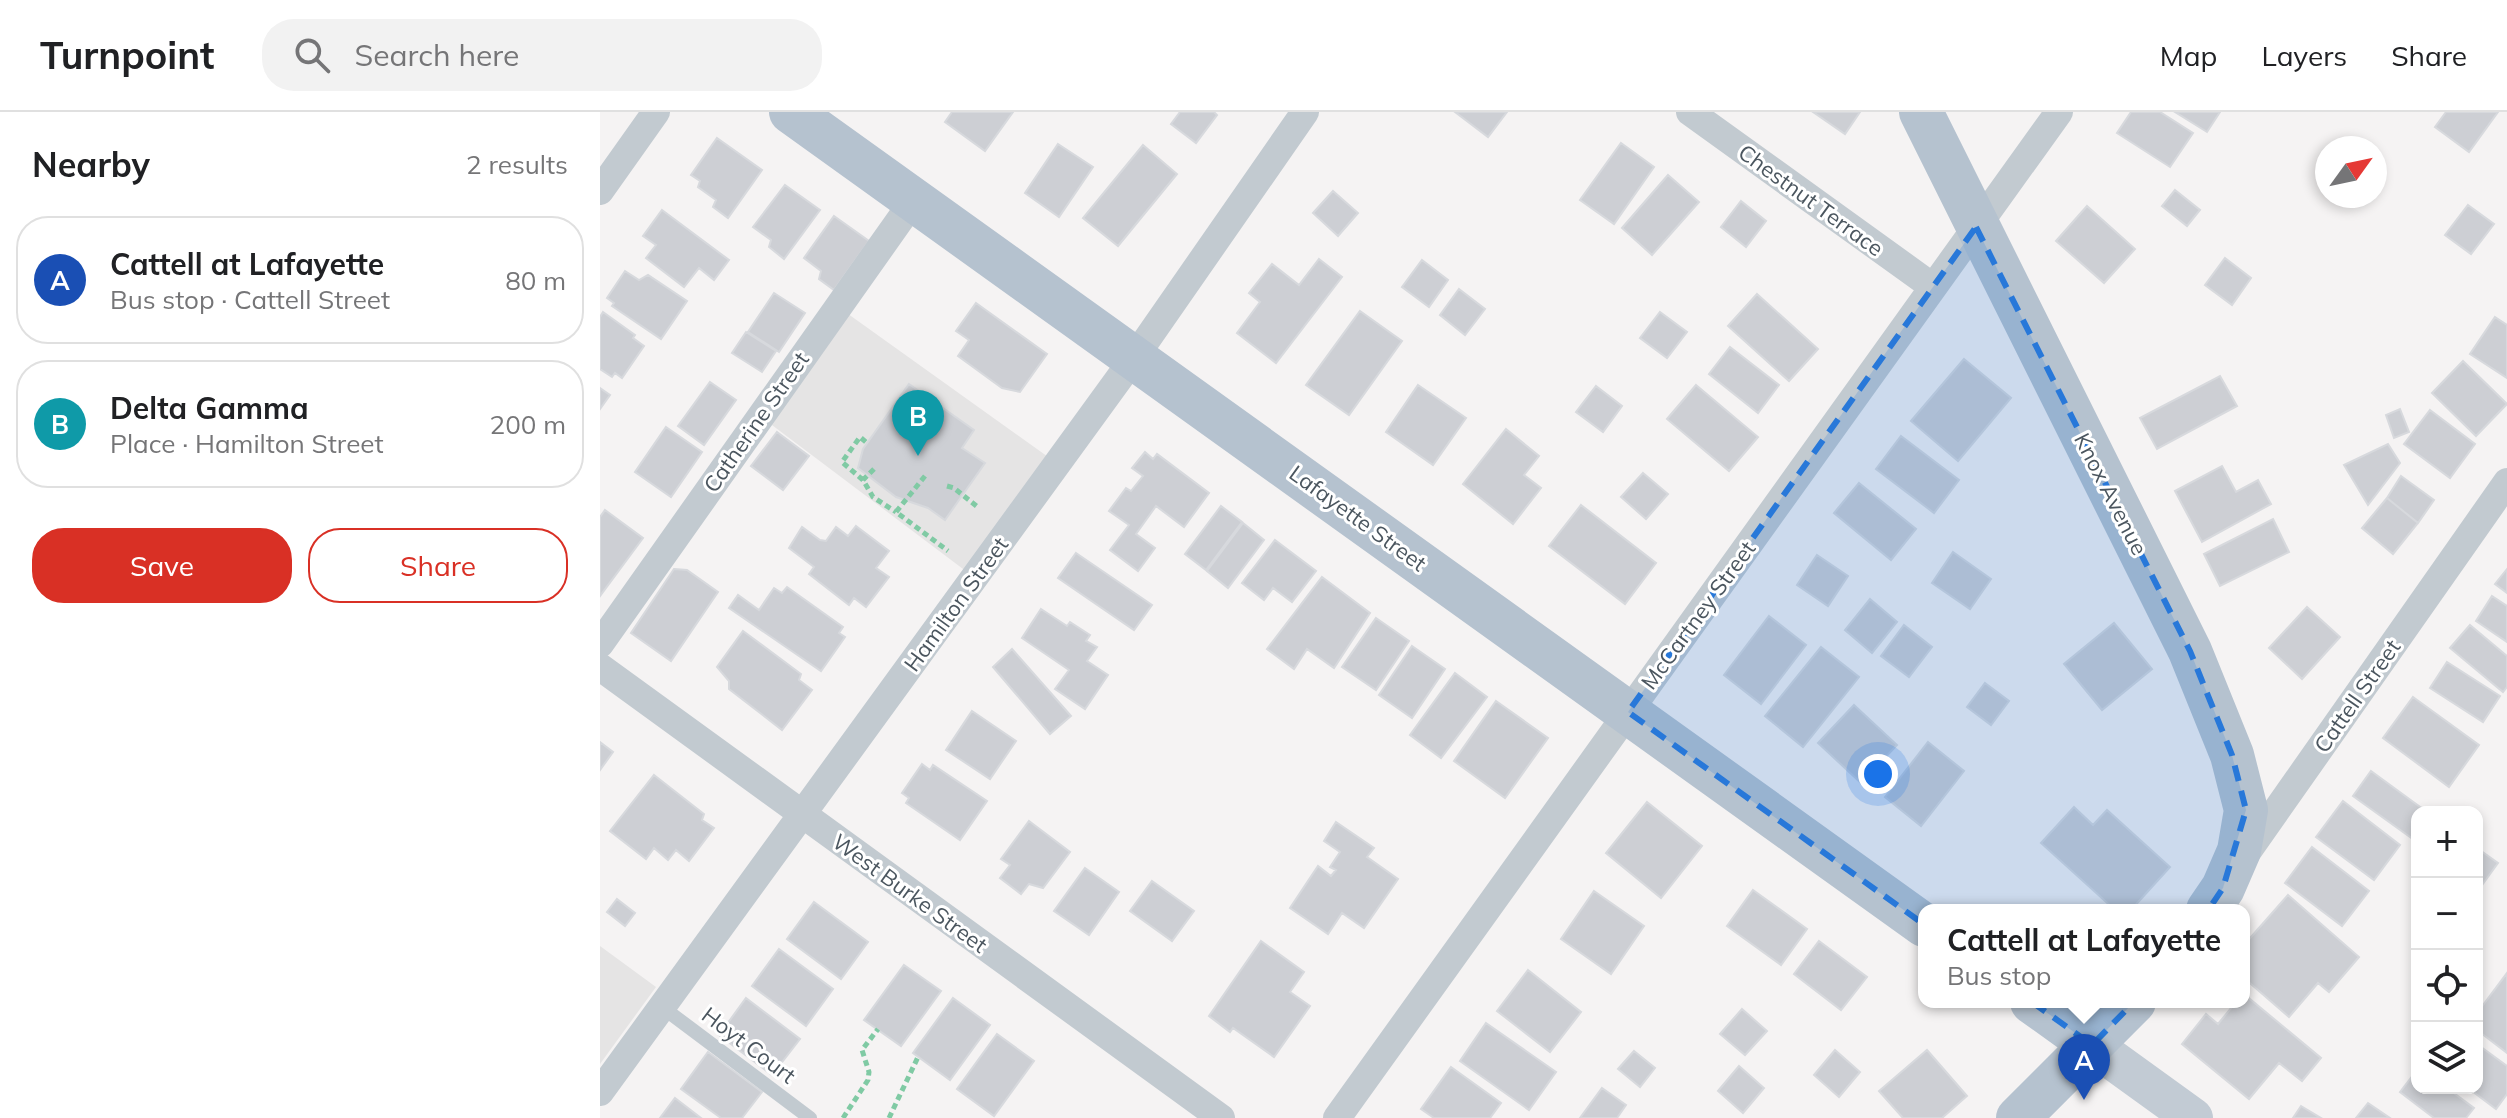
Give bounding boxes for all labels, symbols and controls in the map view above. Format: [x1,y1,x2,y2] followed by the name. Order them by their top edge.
[262,19,822,91] search box
[40,31,214,79] text: Turnpoint
[290,33,334,77] icon: search
[354,36,519,74] text: Search here
[2160,38,2217,73] text: Map
[2261,38,2347,73] text: Layers
[2391,38,2467,73] text: Share
[2315,136,2387,208] north arrow
[1733,138,1889,262] street label: Chestnut Terrace
[32,143,150,186] text: Nearby
[466,148,568,181] text: 2 results
[110,245,384,283] text: Cattell at Lafayette
[50,264,70,297] text: A
[505,264,566,297] text: 80 m
[110,283,390,316] text: Bus stop · Cattell Street
[697,346,815,498] street label: Catherine Street
[110,389,309,427] text: Delta Gamma
[892,390,944,456] pin: B
[51,408,69,441] text: B
[490,408,566,441] text: 200 m
[110,427,384,460] text: Place · Hamilton Street
[2068,428,2154,560] street label: Knox Avenue
[1284,459,1432,577] street label: Lafayette Street
[32,528,292,603] button: Save
[308,528,568,603] button: Share
[898,531,1014,677] street label: Hamilton Street
[1635,535,1761,695] street label: McCartney Street
[2308,634,2406,758] street label: Cattell Street
[1858,754,1898,794] your location
[2411,806,2483,1094] map controls
[2411,806,2483,878] button: +
[827,827,993,959] street label: West Burke Street
[2411,878,2483,950] button: −
[1918,904,2250,1008] popup
[1947,921,2221,959] text: Cattell at Lafayette
[2411,950,2483,1022] button: locate
[1947,959,2051,992] text: Bus stop
[696,1001,802,1090] street label: Hoyt Court
[2411,1022,2483,1094] button: layers
[2058,1034,2110,1100] pin: A

